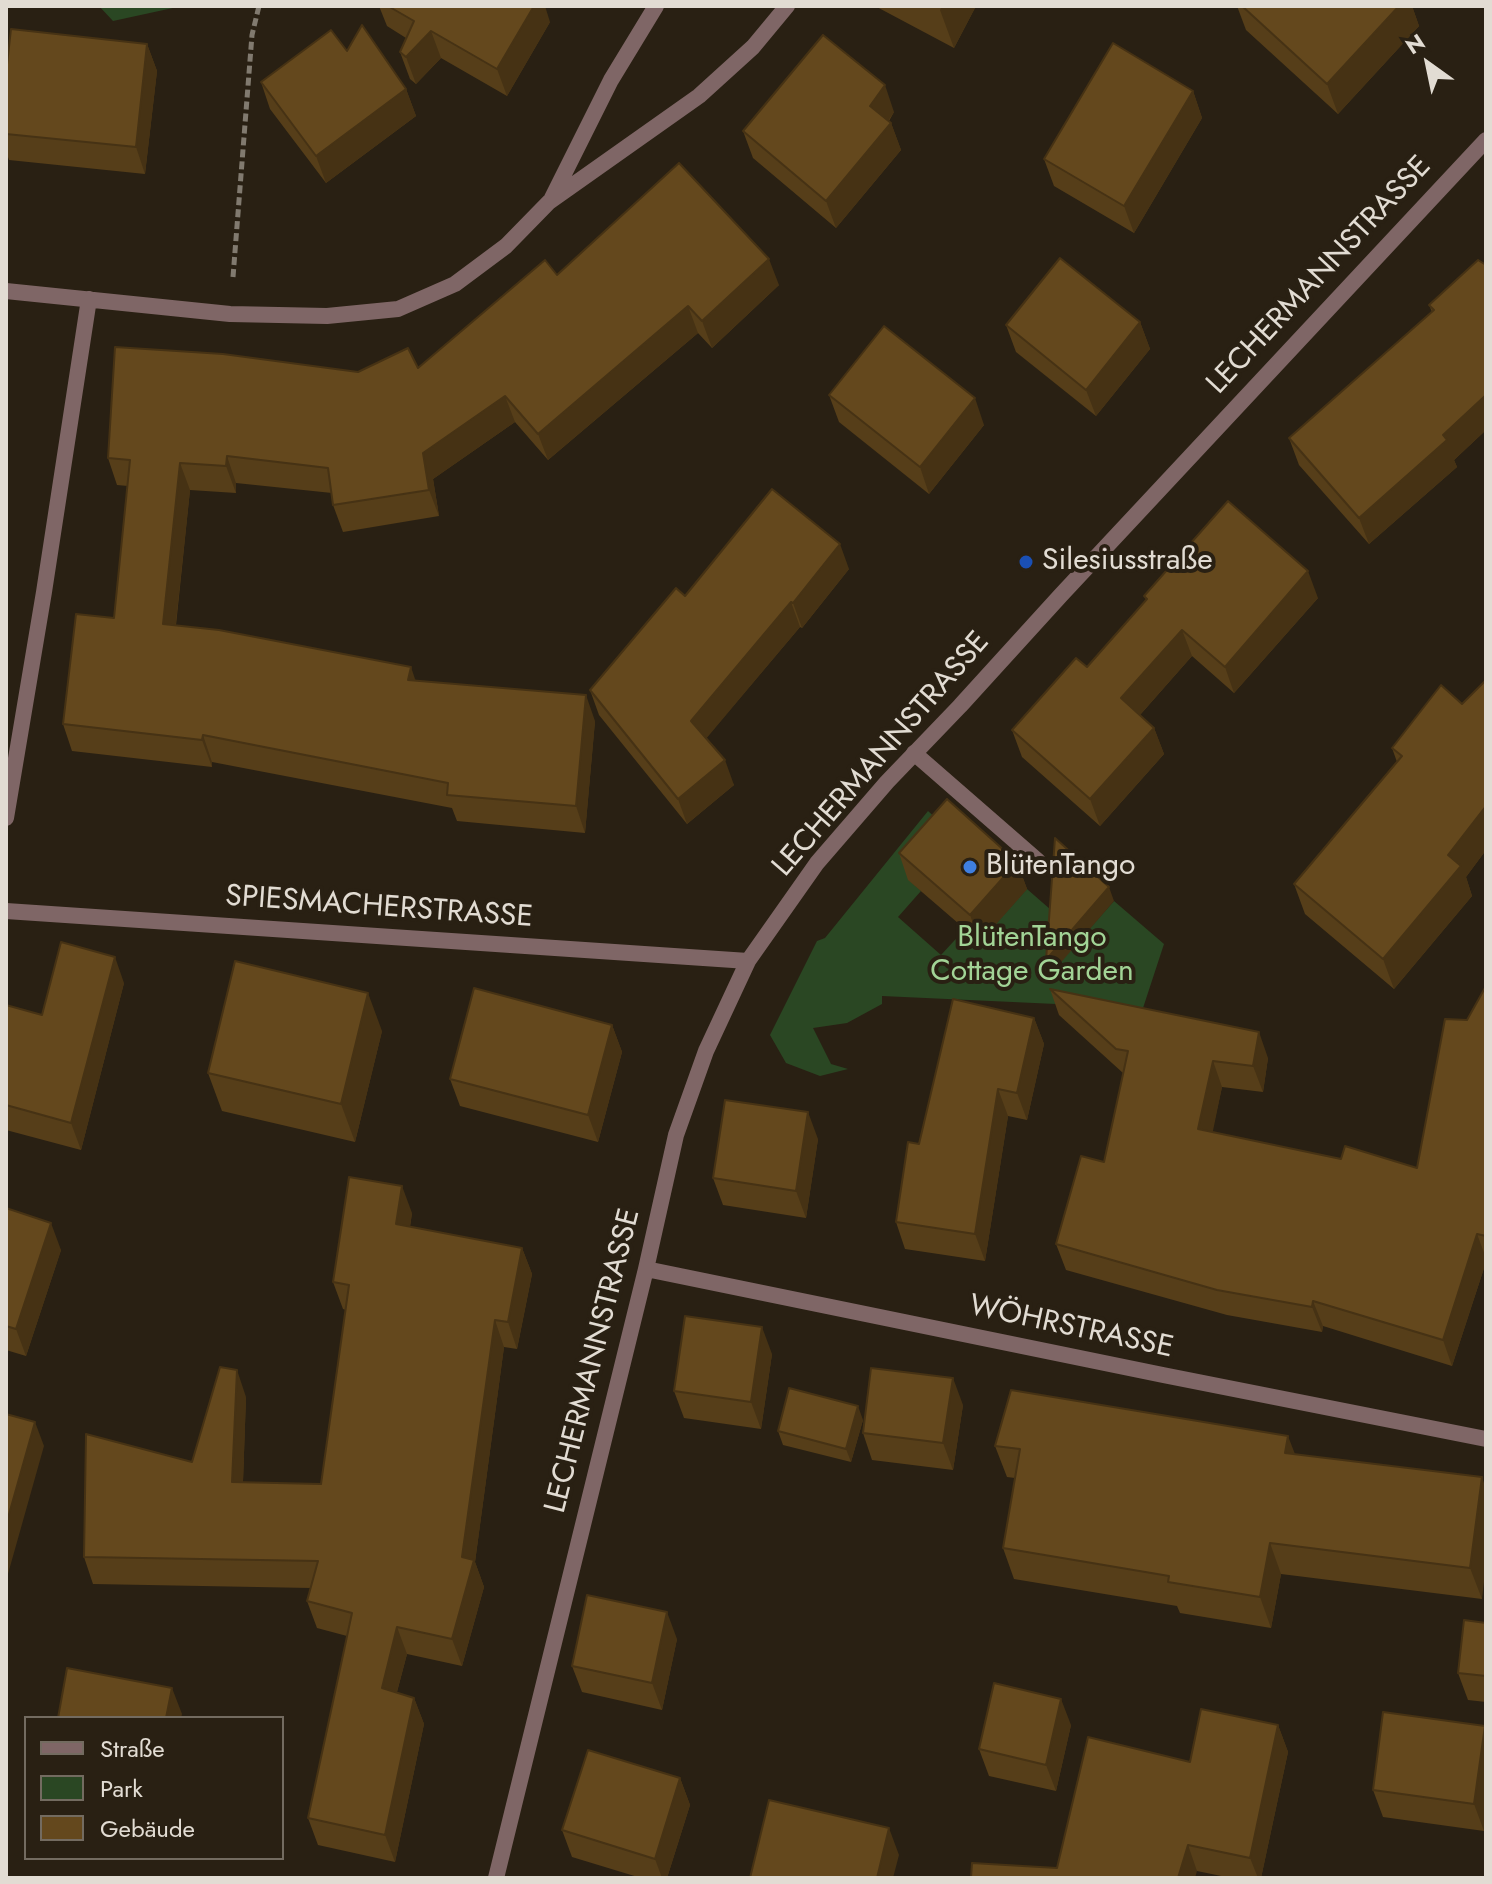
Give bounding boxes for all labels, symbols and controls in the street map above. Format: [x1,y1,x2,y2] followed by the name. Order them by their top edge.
[1388,24,1468,104] north arrow
[1399,26,1431,62] text: N
[1200,150,1440,402] street label: LECHERMANNSTRASSE
[1042,544,1213,580] place label: Silesiusstraße
[1017,553,1035,571] marker: Silesiusstraße
[766,625,998,885] street label: LECHERMANNSTRASSE
[986,849,1135,885] place label: BlütenTango
[961,858,979,876] marker: BlütenTango
[224,879,534,937] street label: SPIESMACHERSTRASSE
[930,921,1134,992] park label: BlütenTango Cottage Garden
[539,1205,649,1517] street label: LECHERMANNSTRASSE
[966,1289,1176,1367] street label: WÖHRSTRASSE
[24,1716,284,1860] legend
[100,1731,165,1766] text: Straße
[100,1771,143,1806] text: Park
[100,1811,195,1846] text: Gebäude

